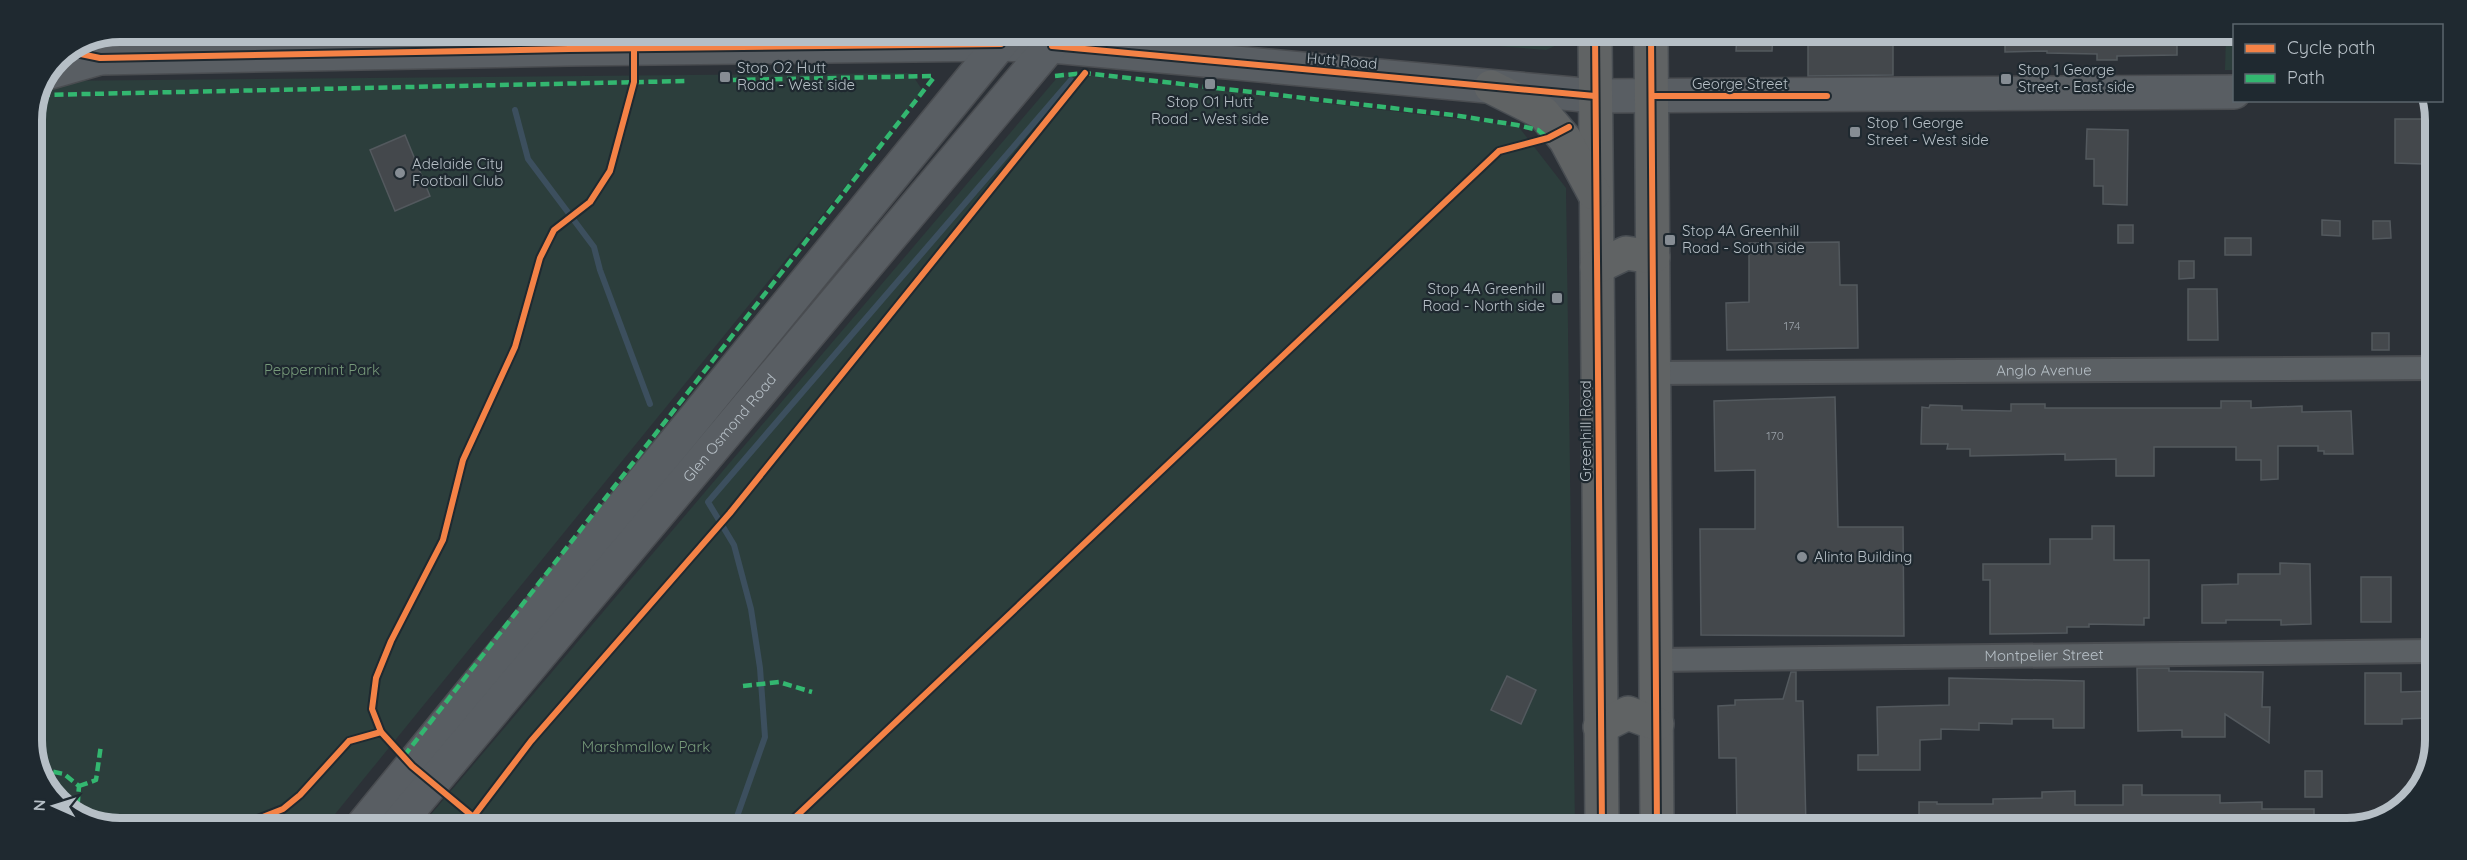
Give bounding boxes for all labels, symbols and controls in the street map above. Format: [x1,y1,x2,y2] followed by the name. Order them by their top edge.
[2233,24,2443,102] legend
[2287,36,2375,59] text: Cycle path
[1306,48,1378,73] street label: Hutt Road
[737,58,855,94] place label: Stop O2 Hutt Road - West side
[2018,60,2135,96] place label: Stop 1 George Street - East side
[2287,66,2325,89] text: Path
[718,70,732,84] marker: Stop O2 Hutt Road - West side
[1999,72,2013,86] marker: Stop 1 George Street - East side
[1692,74,1788,93] street label: George Street
[1203,77,1217,91] marker: Stop O1 Hutt Road - West side
[1151,92,1269,128] place label: Stop O1 Hutt Road - West side
[1867,113,1989,149] place label: Stop 1 George Street - West side
[1848,125,1862,139] marker: Stop 1 George Street - West side
[412,154,503,190] place label: Adelaide City Football Club
[393,166,407,180] marker: Adelaide City Football Club
[1682,221,1805,257] place label: Stop 4A Greenhill Road - South side
[1663,233,1677,247] marker: Stop 4A Greenhill Road - South side
[1422,279,1545,315] place label: Stop 4A Greenhill Road - North side
[1550,291,1564,305] marker: Stop 4A Greenhill Road - North side
[1784,318,1800,333] house number: 174
[264,360,380,379] park label: Peppermint Park
[1996,360,2092,380] street label: Anglo Avenue
[679,370,780,486] street label: Glen Osmond Road
[1576,380,1595,482] street label: Greenhill Road
[1766,428,1784,443] house number: 170
[1814,547,1912,566] place label: Alinta Building
[1795,550,1809,564] marker: Alinta Building
[1984,645,2104,665] street label: Montpelier Street
[582,737,710,756] park label: Marshmallow Park
[24,776,84,836] north arrow
[29,799,49,812] text: N

